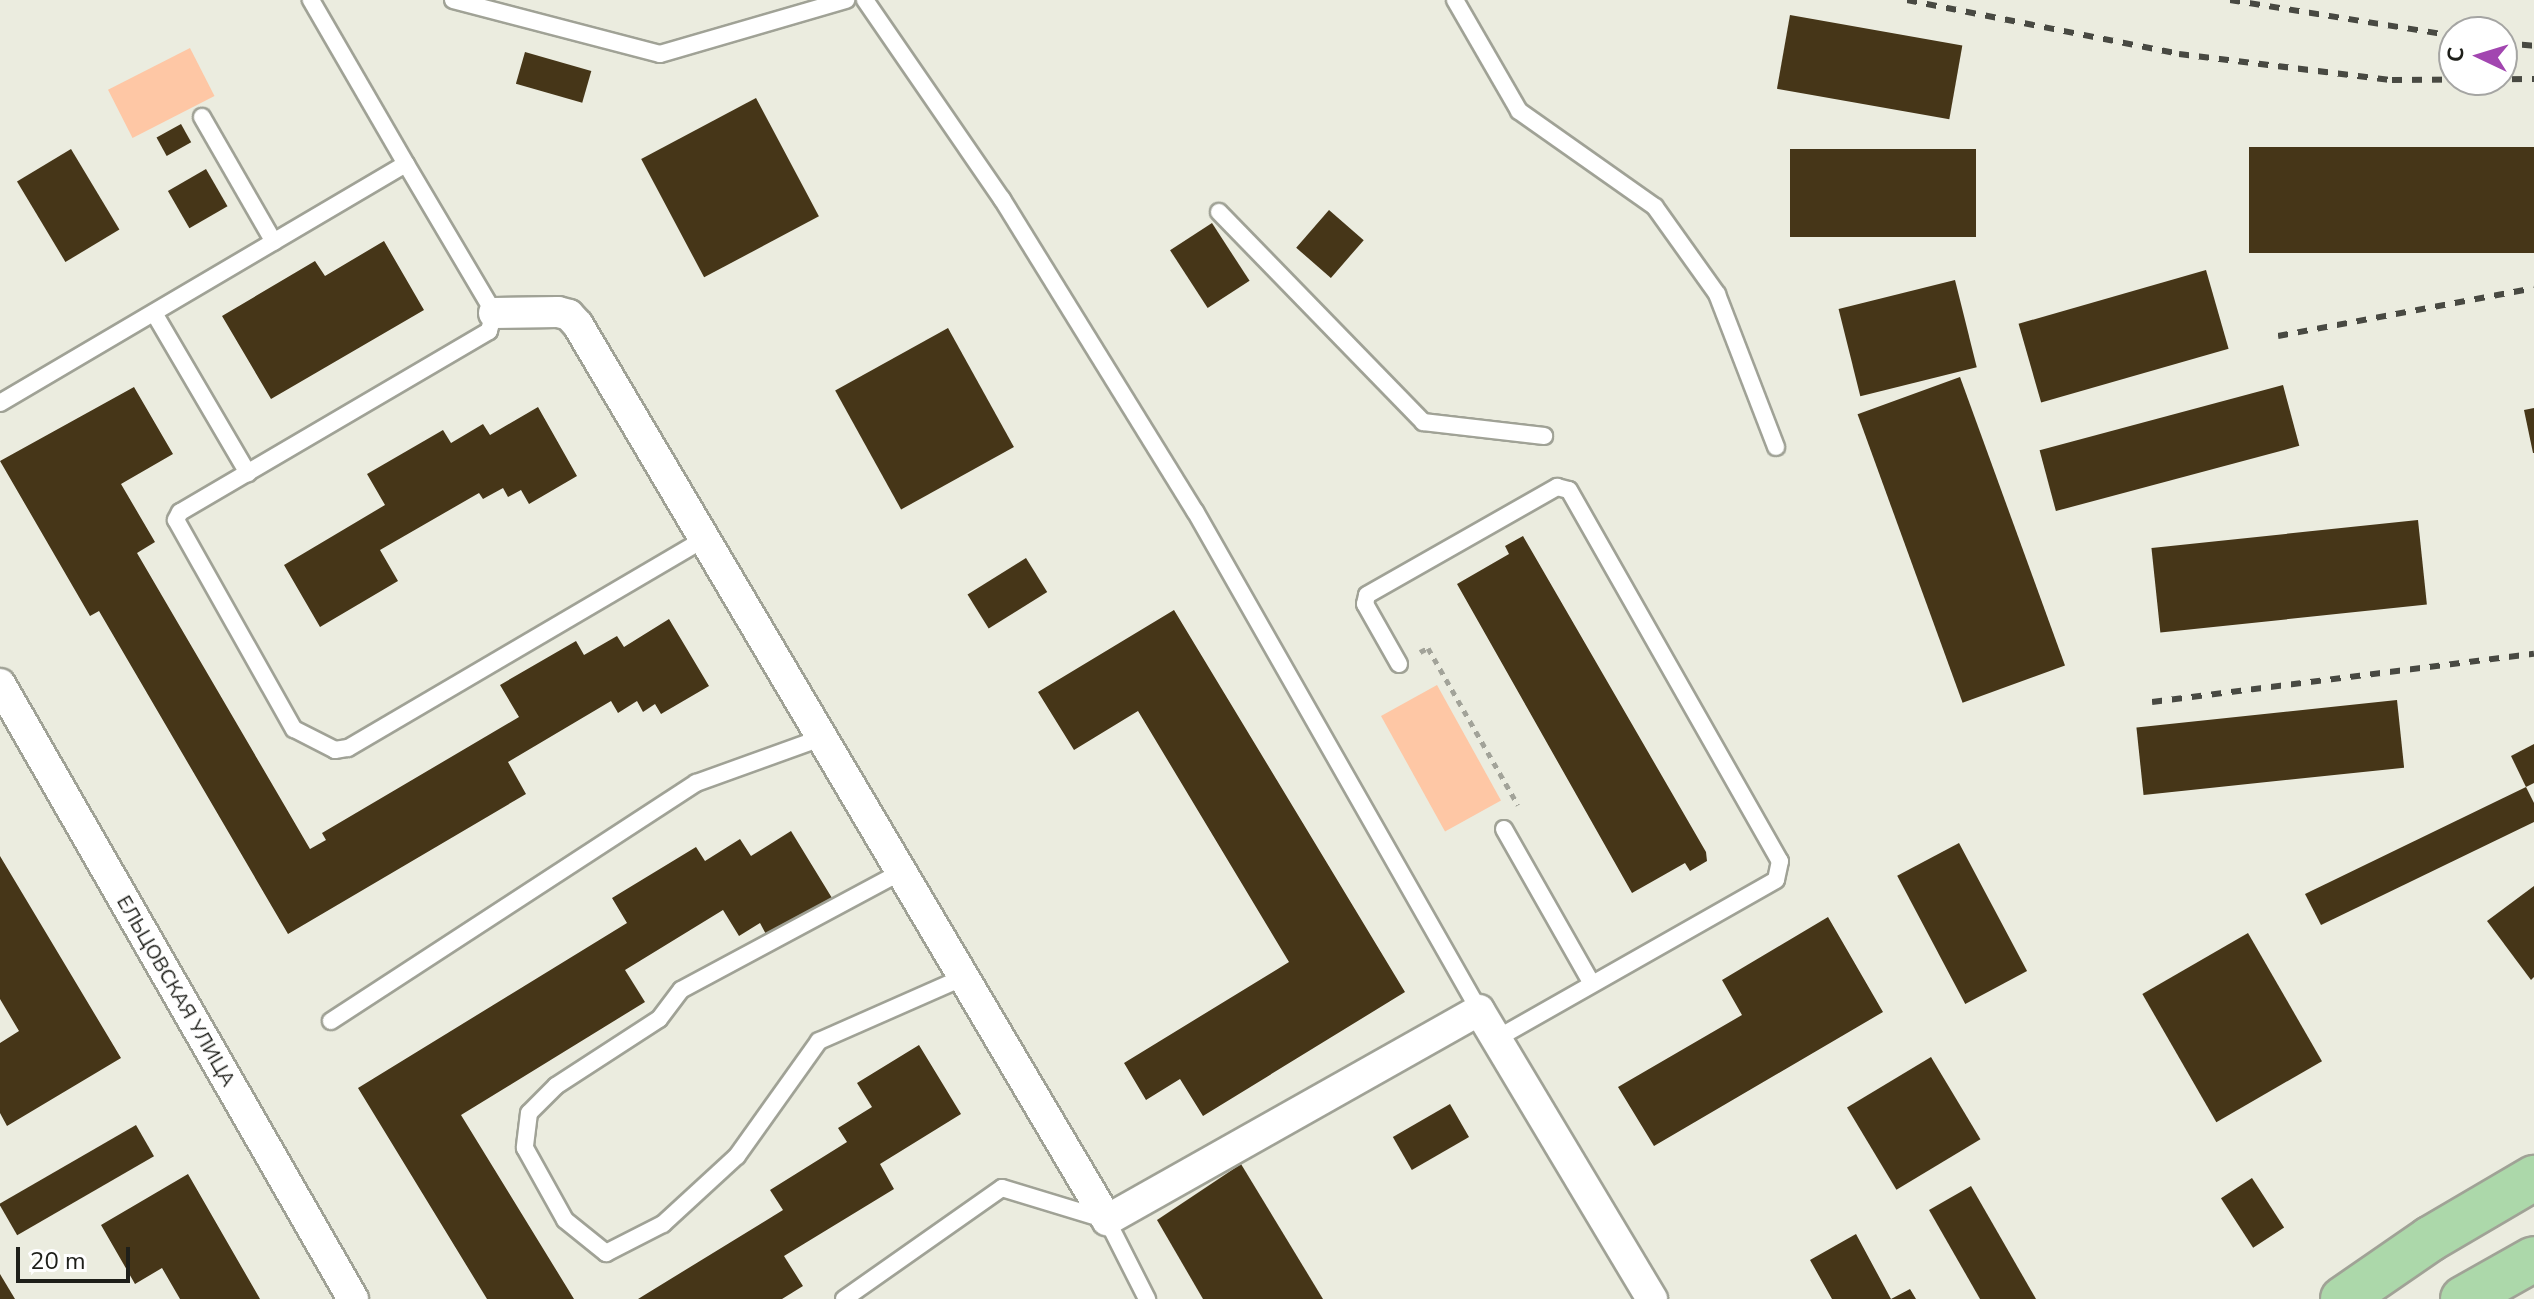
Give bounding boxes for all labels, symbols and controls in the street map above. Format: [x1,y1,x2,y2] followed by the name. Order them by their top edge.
[2438,16,2518,96] north arrow
[2441,46,2472,63] text: С
[112,891,240,1091] street label: ЕЛЬЦОВСКАЯ УЛИЦА
[20,1231,134,1281] scale bar
[30,1245,86,1277] text: 20 m

